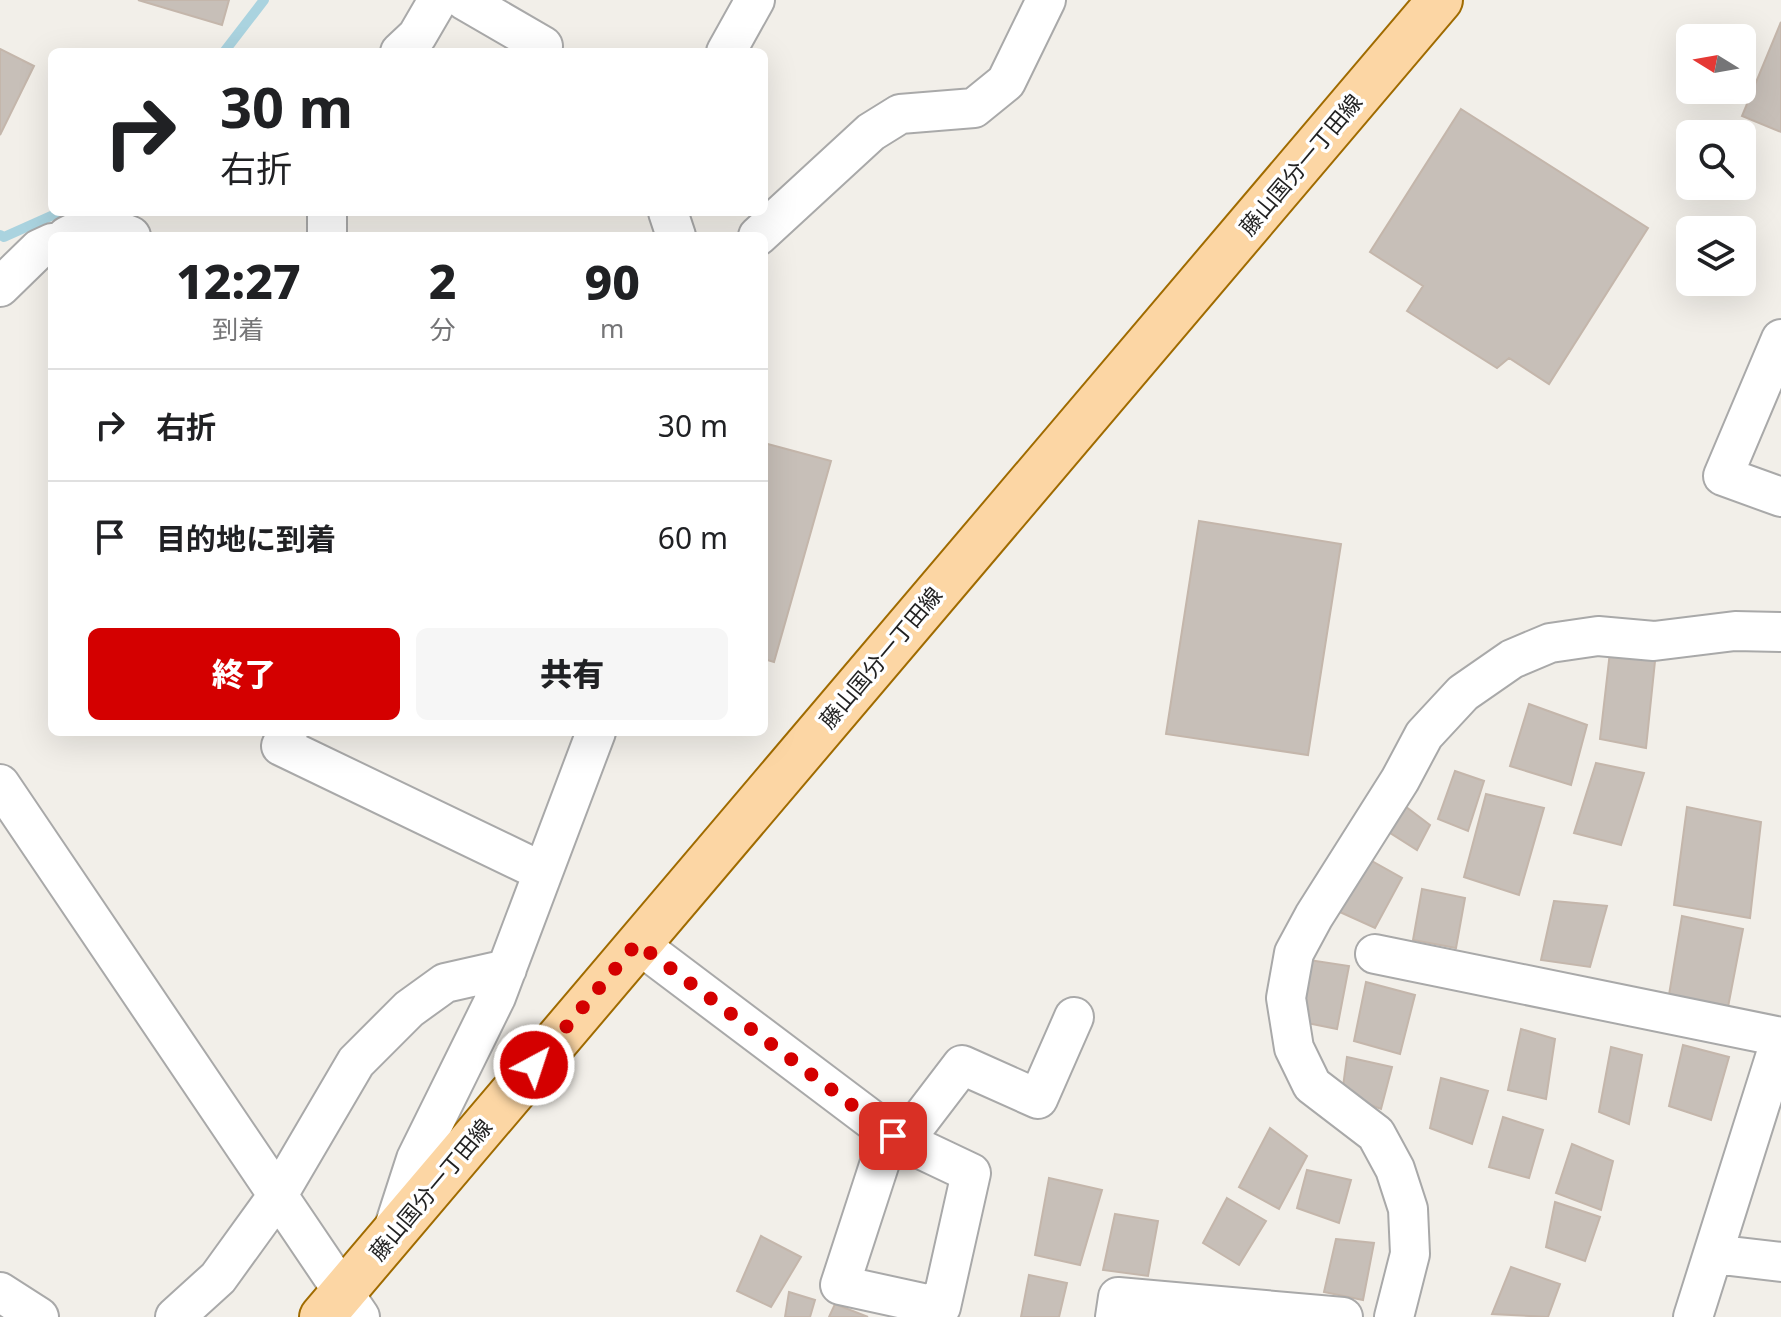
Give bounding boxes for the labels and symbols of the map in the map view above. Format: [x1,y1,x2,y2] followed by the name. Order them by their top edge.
[1676,24,1756,104] north arrow
[1232,87,1368,241] street label: 藤山国分一丁田線
[812,580,948,734] street label: 藤山国分一丁田線
[492,1023,576,1107] position arrow
[859,1102,927,1170] pin
[362,1112,498,1266] street label: 藤山国分一丁田線

